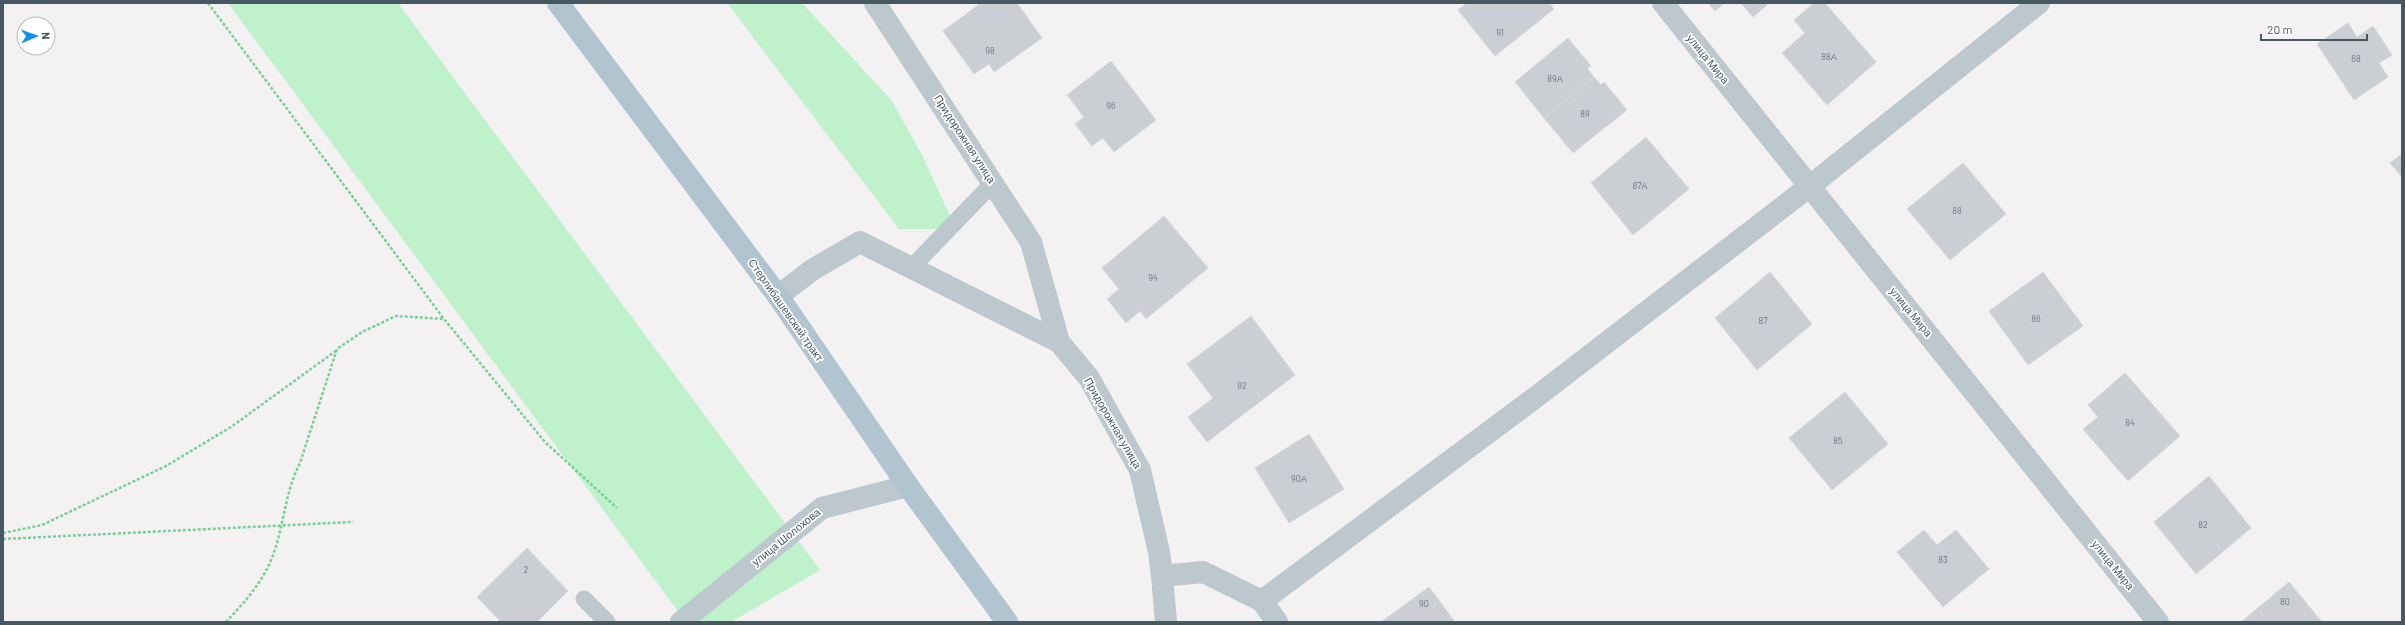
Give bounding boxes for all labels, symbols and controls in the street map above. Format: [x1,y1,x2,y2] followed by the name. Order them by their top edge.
[16,16,56,56] north arrow
[2261,16,2367,42] scale bar
[2267,22,2293,36] text: 20 m
[1496,27,1504,38] house number: 91
[1684,31,1733,87] street label: улица Мира
[40,32,53,40] text: N
[985,45,995,56] house number: 98
[1821,51,1837,62] house number: 88А
[2351,53,2361,64] house number: 68
[1547,73,1563,84] house number: 89А
[932,92,999,186] street label: Придорожная улица
[1106,100,1116,111] house number: 96
[1580,108,1590,119] house number: 89
[1633,180,1647,191] house number: 87А
[1952,205,1962,216] house number: 88
[746,256,827,363] street label: Стерлибашевский тракт
[1148,272,1158,283] house number: 94
[1887,284,1936,340] street label: улица Мира
[2031,313,2041,324] house number: 86
[1759,315,1768,326] house number: 87
[1082,375,1145,471] street label: Придорожная улица
[1237,380,1247,391] house number: 92
[2125,417,2135,428] house number: 84
[1833,435,1843,446] house number: 85
[1291,473,1307,484] house number: 90А
[749,504,823,568] street label: улица Шолохова
[2198,519,2208,530] house number: 82
[2089,537,2138,593] street label: улица Мира
[1938,554,1948,565] house number: 83
[524,564,529,575] house number: 2
[2280,596,2290,607] house number: 80
[1419,598,1429,609] house number: 90

